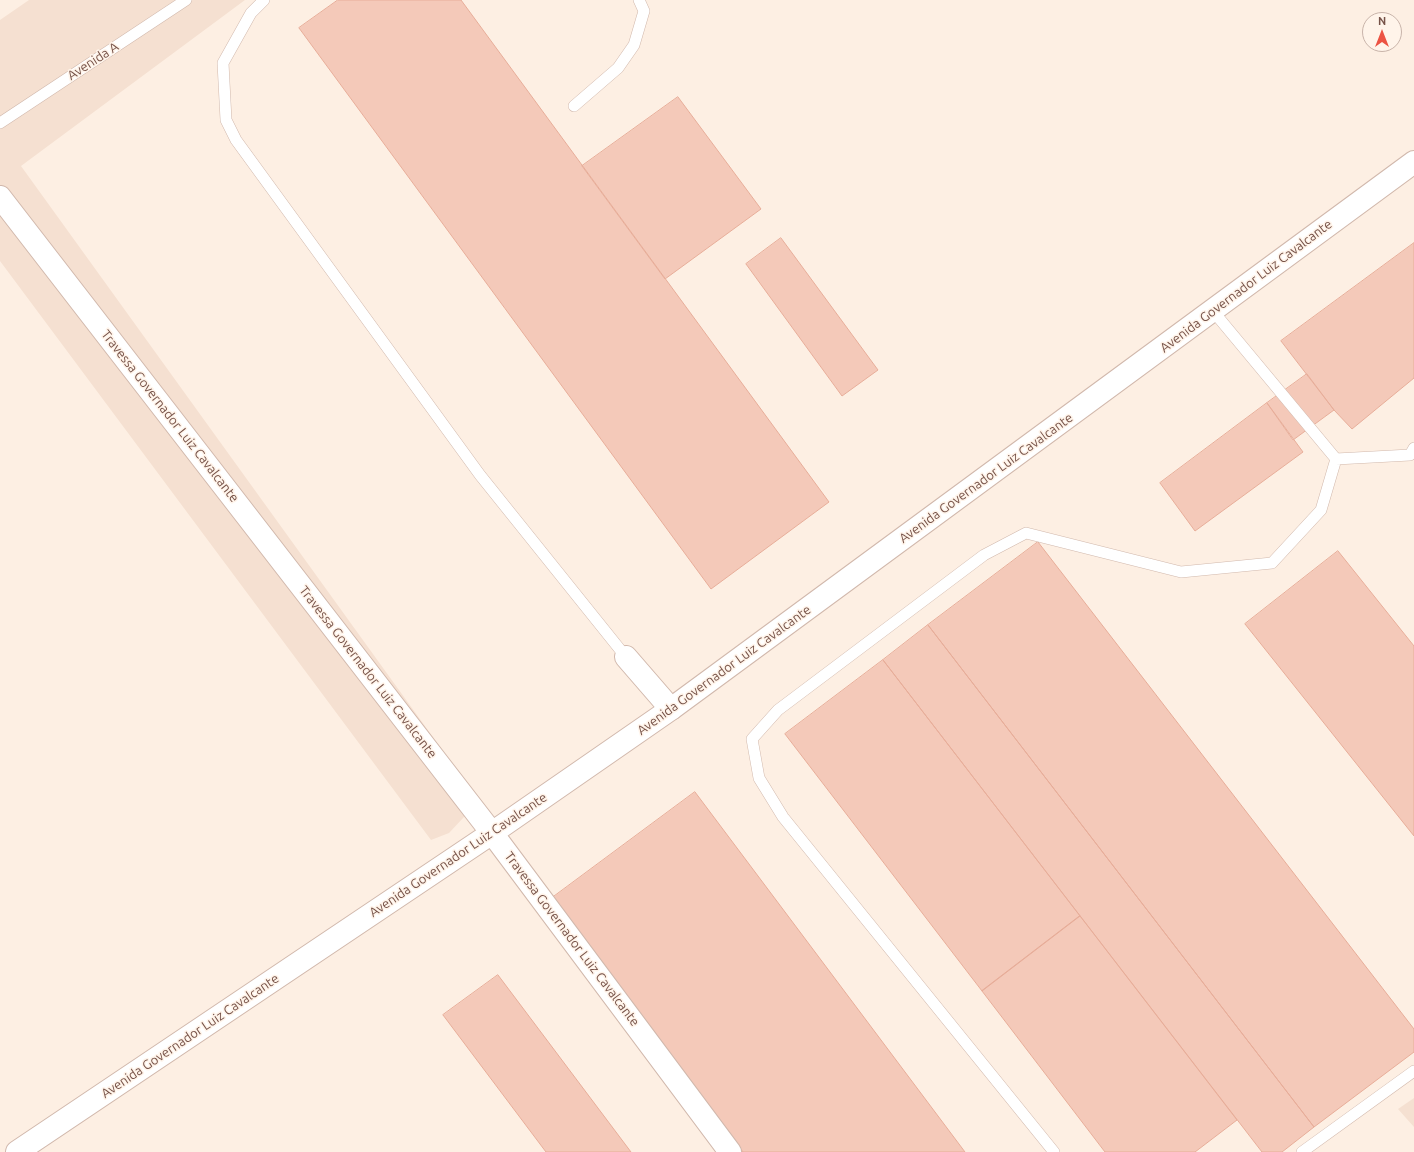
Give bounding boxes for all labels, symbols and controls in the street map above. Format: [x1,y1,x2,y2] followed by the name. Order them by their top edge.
[1362,12,1402,52] north arrow
[1378,15,1386,27] text: N
[64,39,122,83] street label: Avenida A
[1157,216,1335,356] street label: Avenida Governador Luiz Cavalcante
[98,327,242,505] street label: Travessa Governador Luiz Cavalcante
[896,410,1076,546] street label: Avenida Governador Luiz Cavalcante
[296,583,440,761] street label: Travessa Governador Luiz Cavalcante
[634,602,814,738] street label: Avenida Governador Luiz Cavalcante
[366,790,550,920] street label: Avenida Governador Luiz Cavalcante
[501,849,643,1029] street label: Travessa Governador Luiz Cavalcante
[98,971,282,1101] street label: Avenida Governador Luiz Cavalcante

